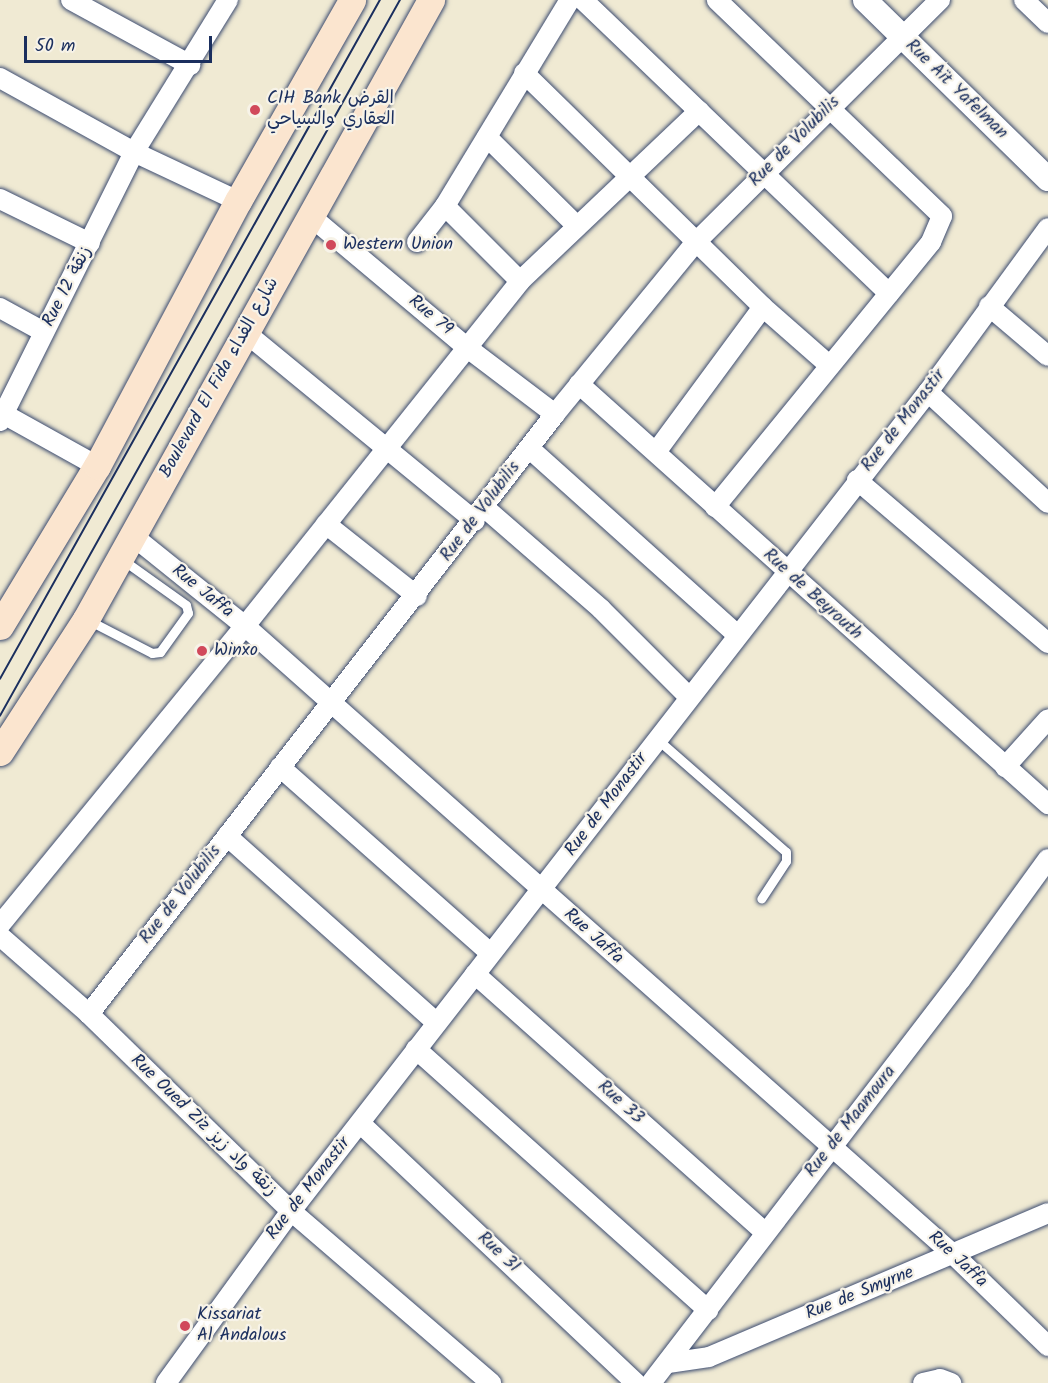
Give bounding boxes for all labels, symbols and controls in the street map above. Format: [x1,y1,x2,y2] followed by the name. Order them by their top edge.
[27,24,214,62] scale bar
[35,32,75,61] text: 50 m
[900,36,1012,144] street label: Rue Aït Yafelman
[267,89,395,132] place label: CIH Bank القرض العقاري والسياحي
[745,92,845,192] street label: Rue de Volubilis
[248,103,262,117] marker: CIH Bank القرض العقاري والسياحي
[343,234,453,256] place label: Western Union
[324,238,338,252] marker: Western Union
[39,243,97,331] street label: Rue 12 زنقة
[156,274,284,482] street label: Boulevard El Fida شارع الفداء
[403,291,457,341] street label: Rue 79
[857,365,951,477] street label: Rue de Monastir
[436,458,526,566] street label: Rue de Volubilis
[758,545,866,645] street label: Rue de Beyrouth
[167,561,237,623] street label: Rue Jaffa
[214,640,258,662] place label: Winxo
[195,644,209,658] marker: Winxo
[561,749,653,861] street label: Rue de Monastir
[136,841,226,949] street label: Rue de Volubilis
[559,904,627,970] street label: Rue Jaffa
[125,1050,281,1202] street label: Rue Oued Ziz زنقة واد زيز
[801,1062,901,1182] street label: Rue de Maamoura
[592,1077,648,1129] street label: Rue 33
[262,1133,356,1245] street label: Rue de Monastir
[923,1227,991,1293] street label: Rue Jaffa
[472,1228,524,1278] street label: Rue 31
[803,1262,917,1326] street label: Rue de Smyrne
[197,1305,286,1348] place label: Kissariat Al Andalous
[178,1319,192,1333] marker: Kissariat Al Andalous

